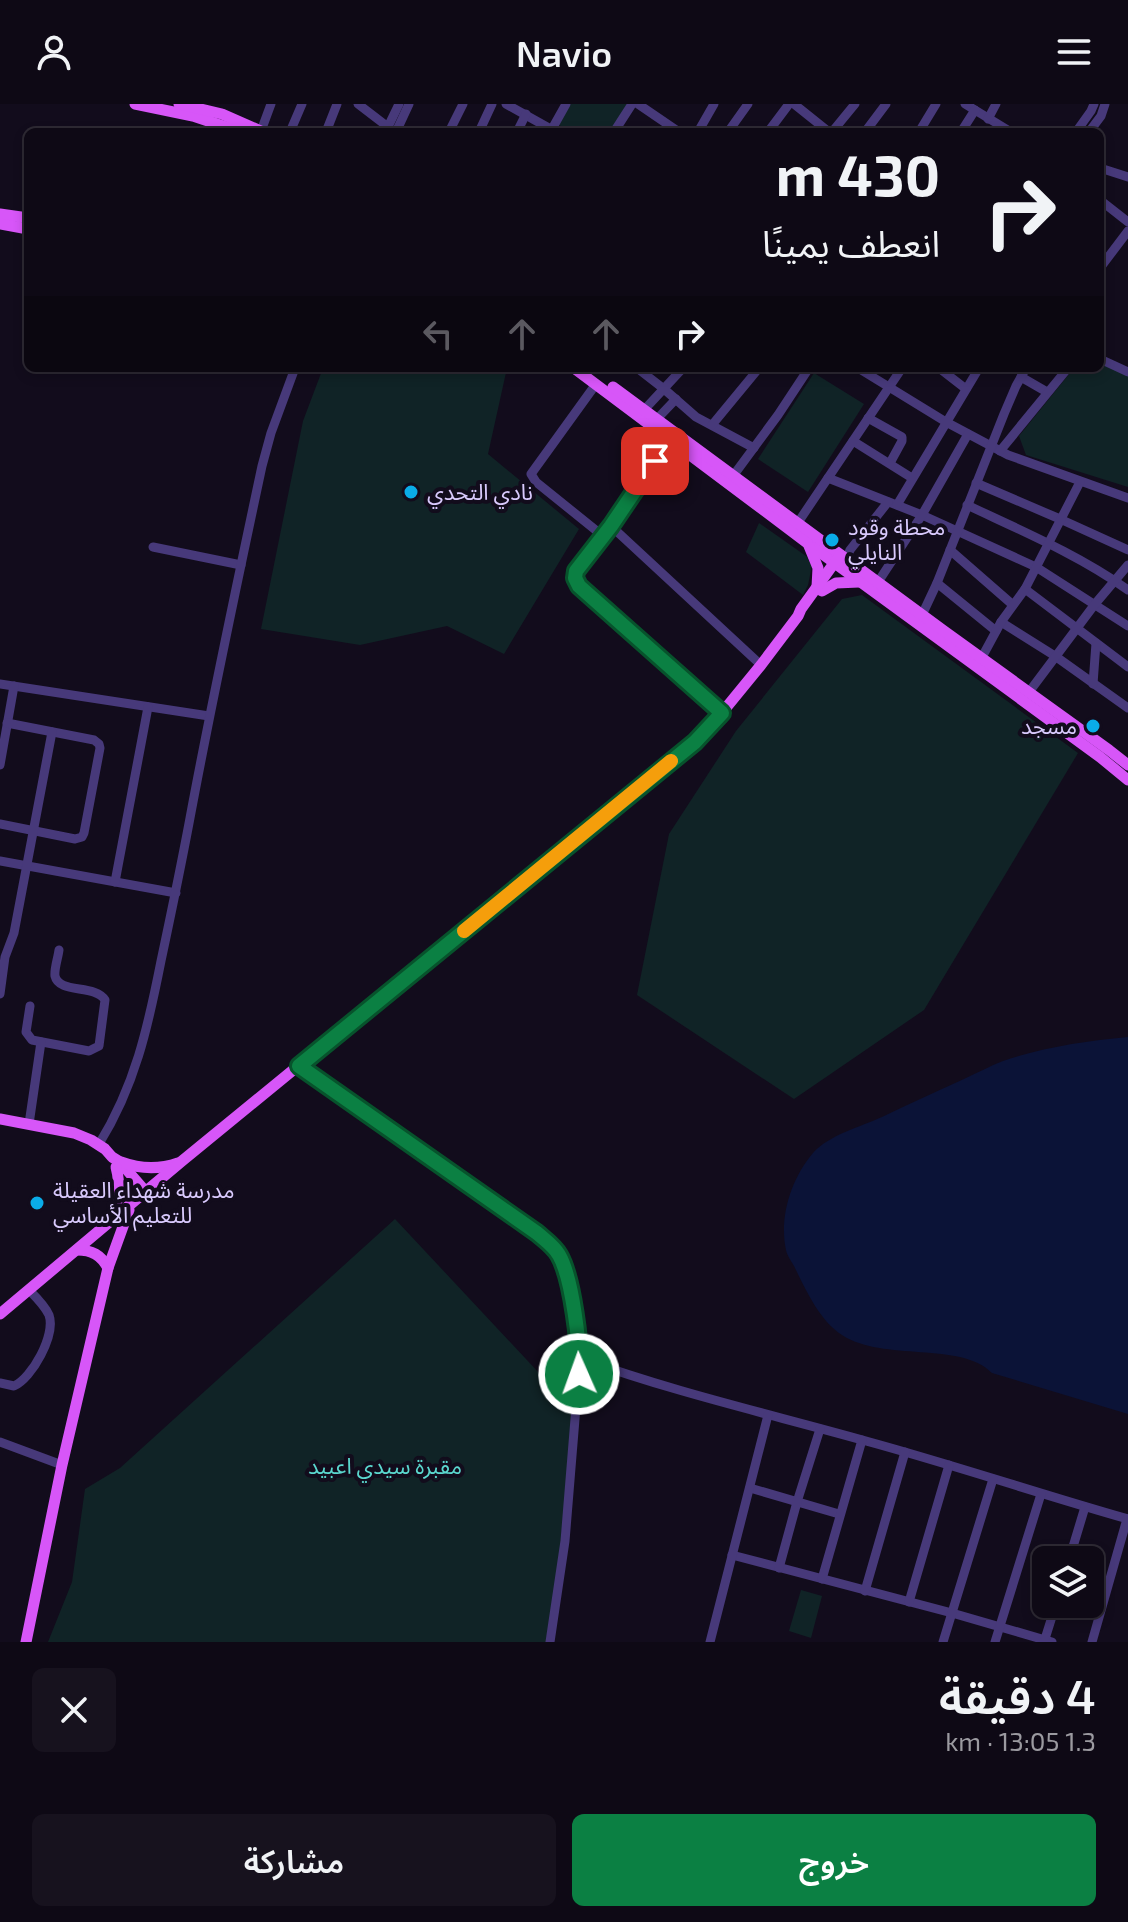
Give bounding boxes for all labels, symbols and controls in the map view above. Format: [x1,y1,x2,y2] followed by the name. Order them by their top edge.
[32,30,76,74] icon: person
[1052,30,1096,74] icon: menu
[516,31,612,74] text: Navio
[776,140,940,207] text: 430 m
[968,160,1072,264] icon: right
[762,221,940,264] text: انعطف يمينًا
[416,312,460,356] icon: left
[500,312,544,356] icon: ahead
[584,312,628,356] icon: ahead
[668,312,712,356] icon: right
[621,427,689,495] pin
[633,439,677,483] icon: arrive
[427,478,533,509] place label: نادي التحدي
[402,483,420,501] marker: نادي التحدي
[848,513,945,569] place label: محطة وقود النايلي
[823,531,841,549] marker: محطة وقود النايلي
[1021,712,1077,738] place label: مسجد
[1084,717,1102,735] marker: مسجد
[53,1176,235,1232] place label: مدرسة شهداء العقيلة للتعليم الأساسي
[28,1194,46,1212] marker: مدرسة شهداء العقيلة للتعليم الأساسي
[537,1332,621,1416] position arrow
[308,1452,462,1483] park label: مقبرة سيدي اعبيد
[1032,1546,1104,1618] map controls
[1032,1546,1104,1618] button: layers
[939,1666,1096,1724] text: 4 دقيقة
[32,1668,116,1752] button: close
[945,1725,1096,1756] text: 1.3 km · 13:05
[32,1814,556,1906] button: مشاركة
[572,1814,1096,1906] button: خروج

